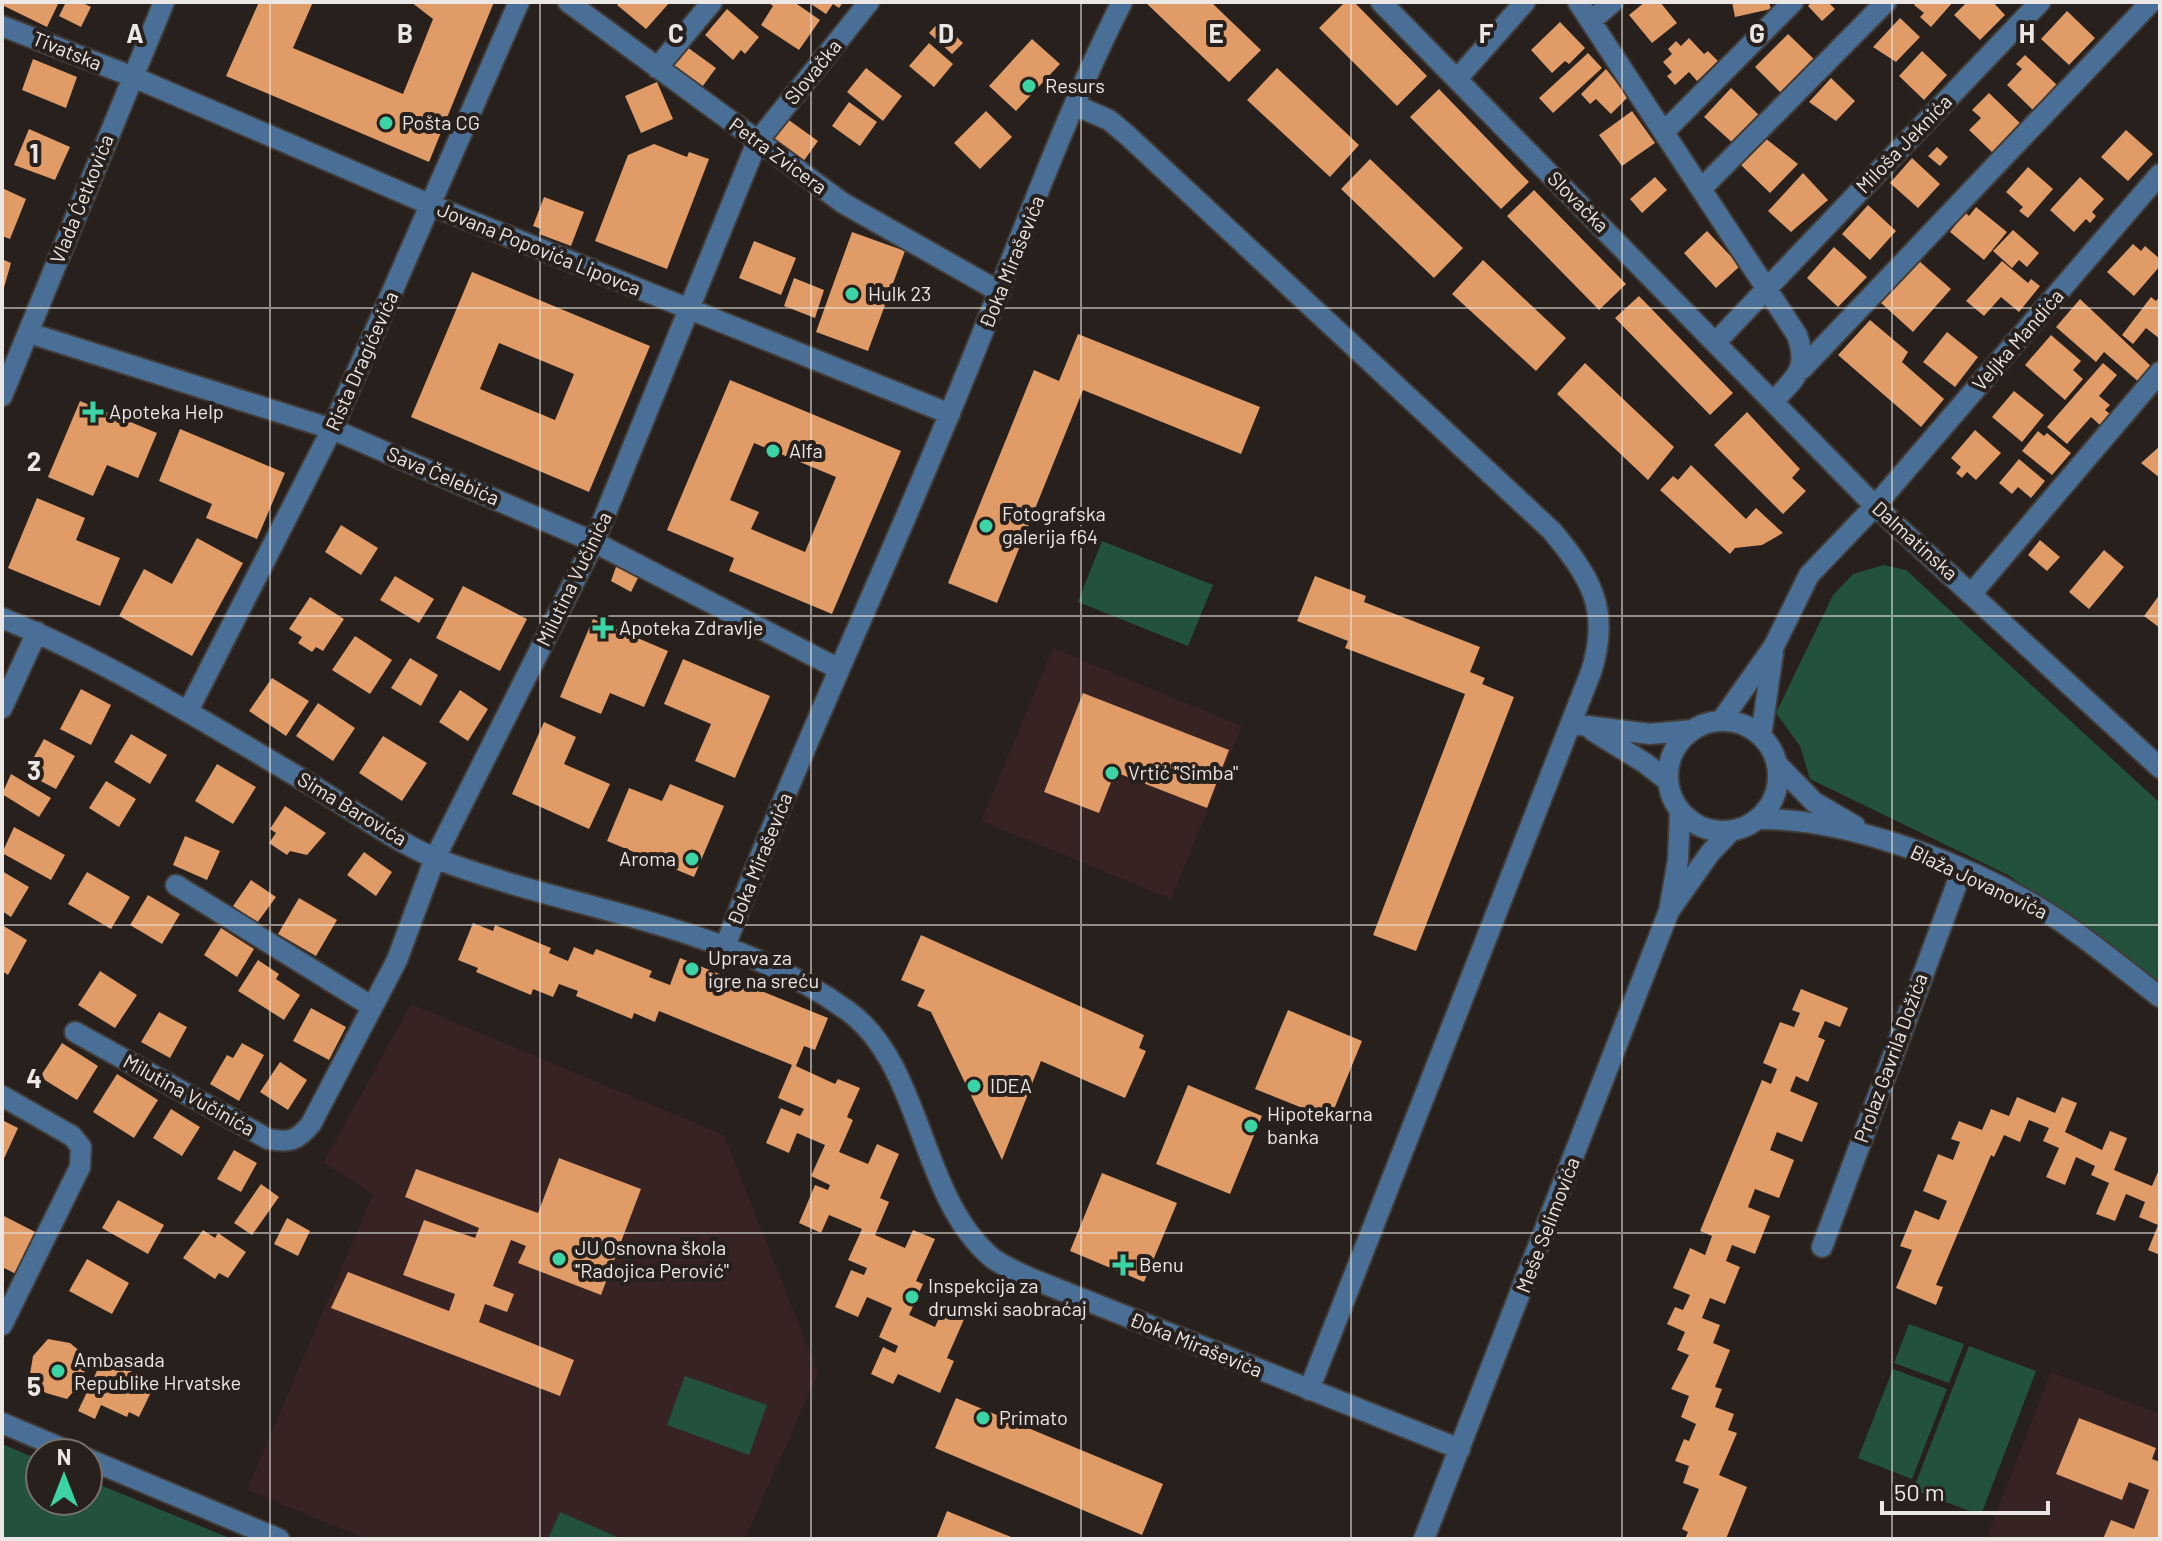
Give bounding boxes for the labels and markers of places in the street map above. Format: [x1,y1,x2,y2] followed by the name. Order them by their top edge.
[1045,73,1105,97] place label: Resurs
[1020,77,1038,95] marker: Resurs
[402,110,480,134] place label: Pošta CG
[377,114,395,132] marker: Pošta CG
[868,281,931,305] place label: Hulk 23
[843,285,861,303] marker: Hulk 23
[109,399,224,423] place label: Apoteka Help
[84,403,102,421] marker: Apoteka Help
[789,438,823,462] place label: Alfa
[764,442,782,460] marker: Alfa
[1002,501,1106,548] place label: Fotografska galerija f64
[977,517,995,535] marker: Fotografska galerija f64
[619,615,763,639] place label: Apoteka Zdravlje
[594,619,612,637] marker: Apoteka Zdravlje
[1128,760,1238,784] place label: Vrtić "Simba"
[1103,764,1121,782] marker: Vrtić "Simba"
[619,846,676,870] place label: Aroma
[683,850,701,868] marker: Aroma
[708,945,819,992] place label: Uprava za igre na sreću
[683,960,701,978] marker: Uprava za igre na sreću
[990,1073,1032,1097] place label: IDEA
[965,1077,983,1095] marker: IDEA
[1267,1101,1373,1148] place label: Hipotekarna banka
[1242,1117,1260,1135] marker: Hipotekarna banka
[575,1235,729,1282] place label: JU Osnovna škola "Radojica Perović"
[550,1250,568,1268] marker: JU Osnovna škola "Radojica Perović"
[1139,1252,1184,1276] place label: Benu
[1114,1256,1132,1274] marker: Benu
[928,1273,1087,1320] place label: Inspekcija za drumski saobraćaj
[903,1288,921,1306] marker: Inspekcija za drumski saobraćaj
[74,1347,241,1394] place label: Ambasada Republike Hrvatske
[49,1362,67,1380] marker: Ambasada Republike Hrvatske
[999,1405,1068,1429] place label: Primato
[974,1409,992,1427] marker: Primato

